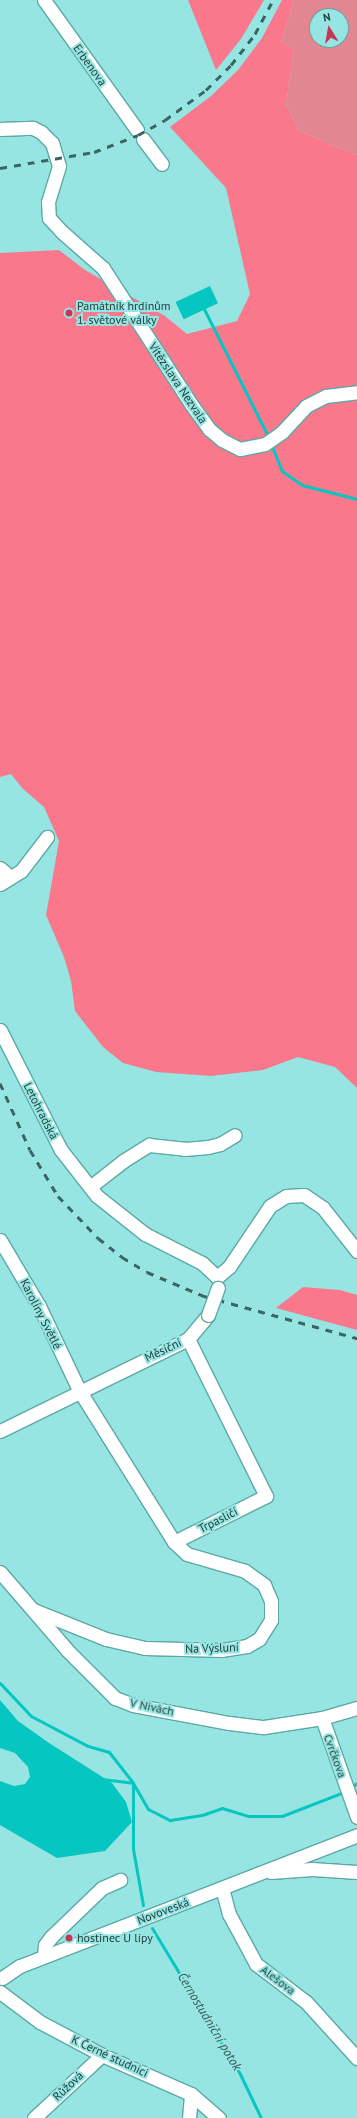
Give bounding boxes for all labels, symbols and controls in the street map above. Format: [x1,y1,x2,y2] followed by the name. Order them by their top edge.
[309,8,349,48] north arrow
[322,10,332,25] text: N
[70,41,110,89] street label: Erbenova
[77,299,171,327] place label: Památník hrdinům 1. světové války
[64,308,74,318] marker: Památník hrdinům 1. světové války
[146,340,210,426] street label: Vítězslava Nezvala
[21,1080,61,1142] street label: Letohradská
[17,1276,65,1352] street label: Karolíny Světlé
[142,1335,184,1365] street label: Měsíční
[196,1504,240,1536] street label: Trpasličí
[185,1640,239,1656] street label: Na Výsluní
[128,1695,176,1719] street label: V Nivách
[320,1732,350,1780] street label: Cvrčkova
[135,1894,191,1928] street label: Novoveská
[77,1931,153,1945] place label: hostinec U lípy
[64,1933,74,1943] marker: hostinec U lípy
[258,1962,298,1998] street label: Alešova
[174,1970,244,2074] water label: Černostudniční potok
[69,2032,151,2080] street label: K Černé studnici
[50,2068,86,2104] street label: Růžová

